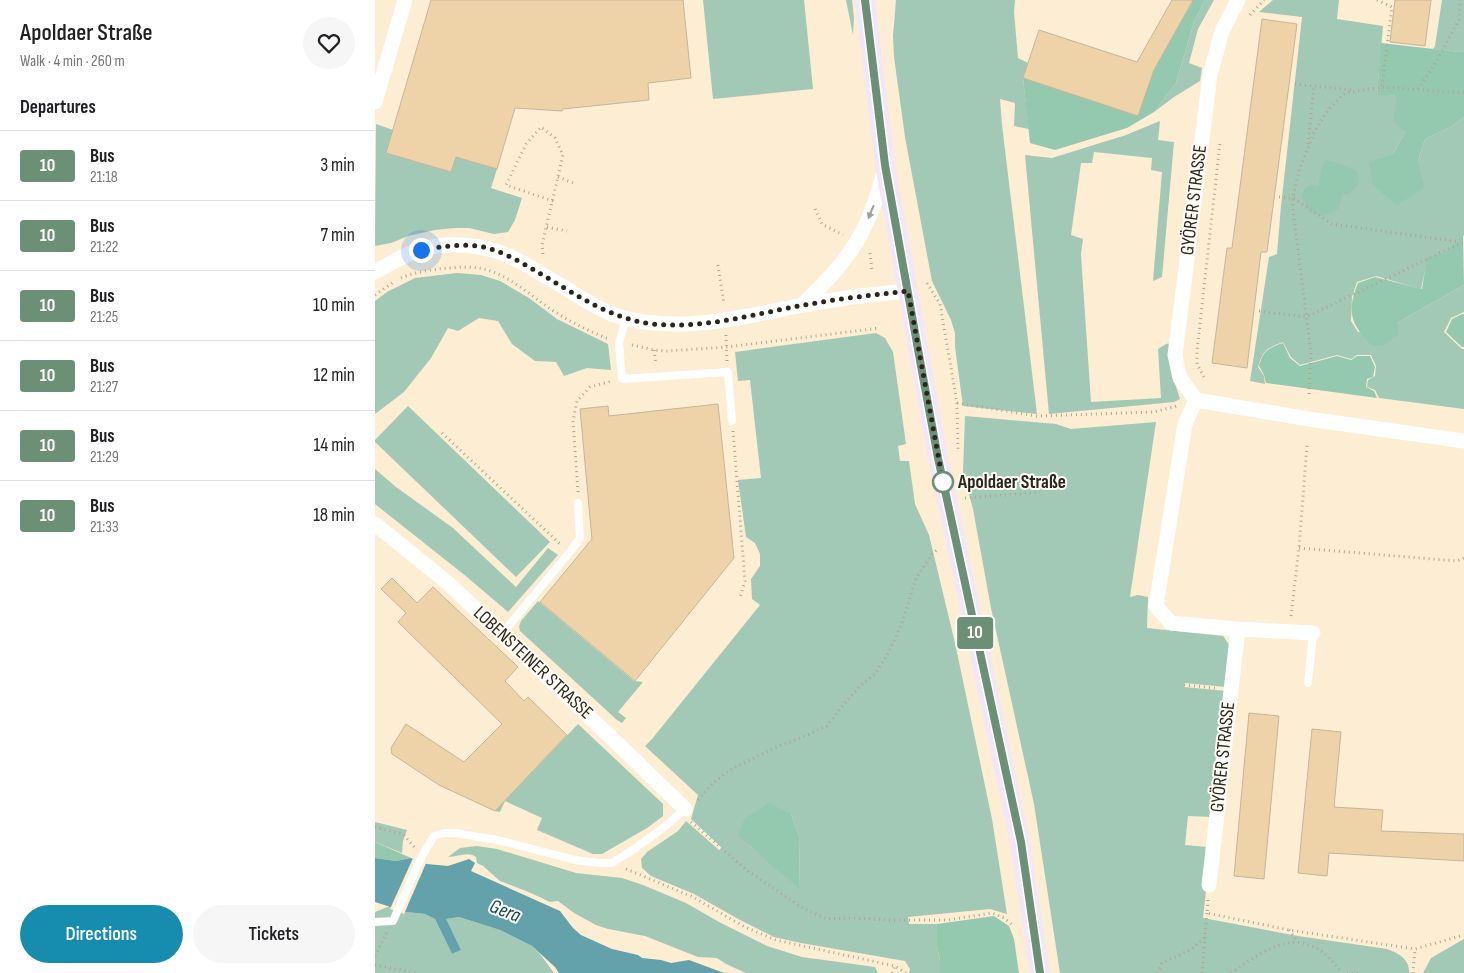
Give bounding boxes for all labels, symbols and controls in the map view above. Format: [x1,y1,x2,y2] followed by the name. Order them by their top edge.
[303,17,355,69] button: heart
[20,18,153,47] text: Apoldaer Straße
[20,52,125,71] text: Walk · 4 min · 260 m
[20,96,96,119] text: Departures
[1176,144,1212,256] street label: GYÖRER STRASSE
[90,145,115,168] text: Bus
[320,154,355,177] text: 3 min
[40,155,55,176] text: 10
[90,168,118,187] text: 21:18
[867,205,875,220] one-way arrow
[90,215,115,238] text: Bus
[321,224,355,247] text: 7 min
[40,225,55,246] text: 10
[90,238,118,257] text: 21:22
[409,238,434,263] your location
[90,285,115,308] text: Bus
[313,294,355,317] text: 10 min
[40,295,55,316] text: 10
[90,308,118,327] text: 21:25
[90,355,115,378] text: Bus
[313,364,355,387] text: 12 min
[40,365,55,386] text: 10
[90,378,118,397] text: 21:27
[90,425,115,448] text: Bus
[314,434,355,457] text: 14 min
[40,435,55,456] text: 10
[90,448,119,467] text: 21:29
[932,471,954,493] marker: Apoldaer Straße
[957,471,1066,494] place label: Apoldaer Straße
[90,495,115,518] text: Bus
[313,504,355,527] text: 18 min
[40,505,55,526] text: 10
[90,518,119,537] text: 21:33
[468,602,598,724] street label: LOBENSTEINER STRASSE
[953,617,997,649] line badge: 10
[967,622,983,643] text: 10
[1206,701,1240,813] street label: GYÖRER STRASSE
[486,894,524,928] water label: Gera
[20,905,183,963] button: Directions
[193,905,355,963] button: Tickets

